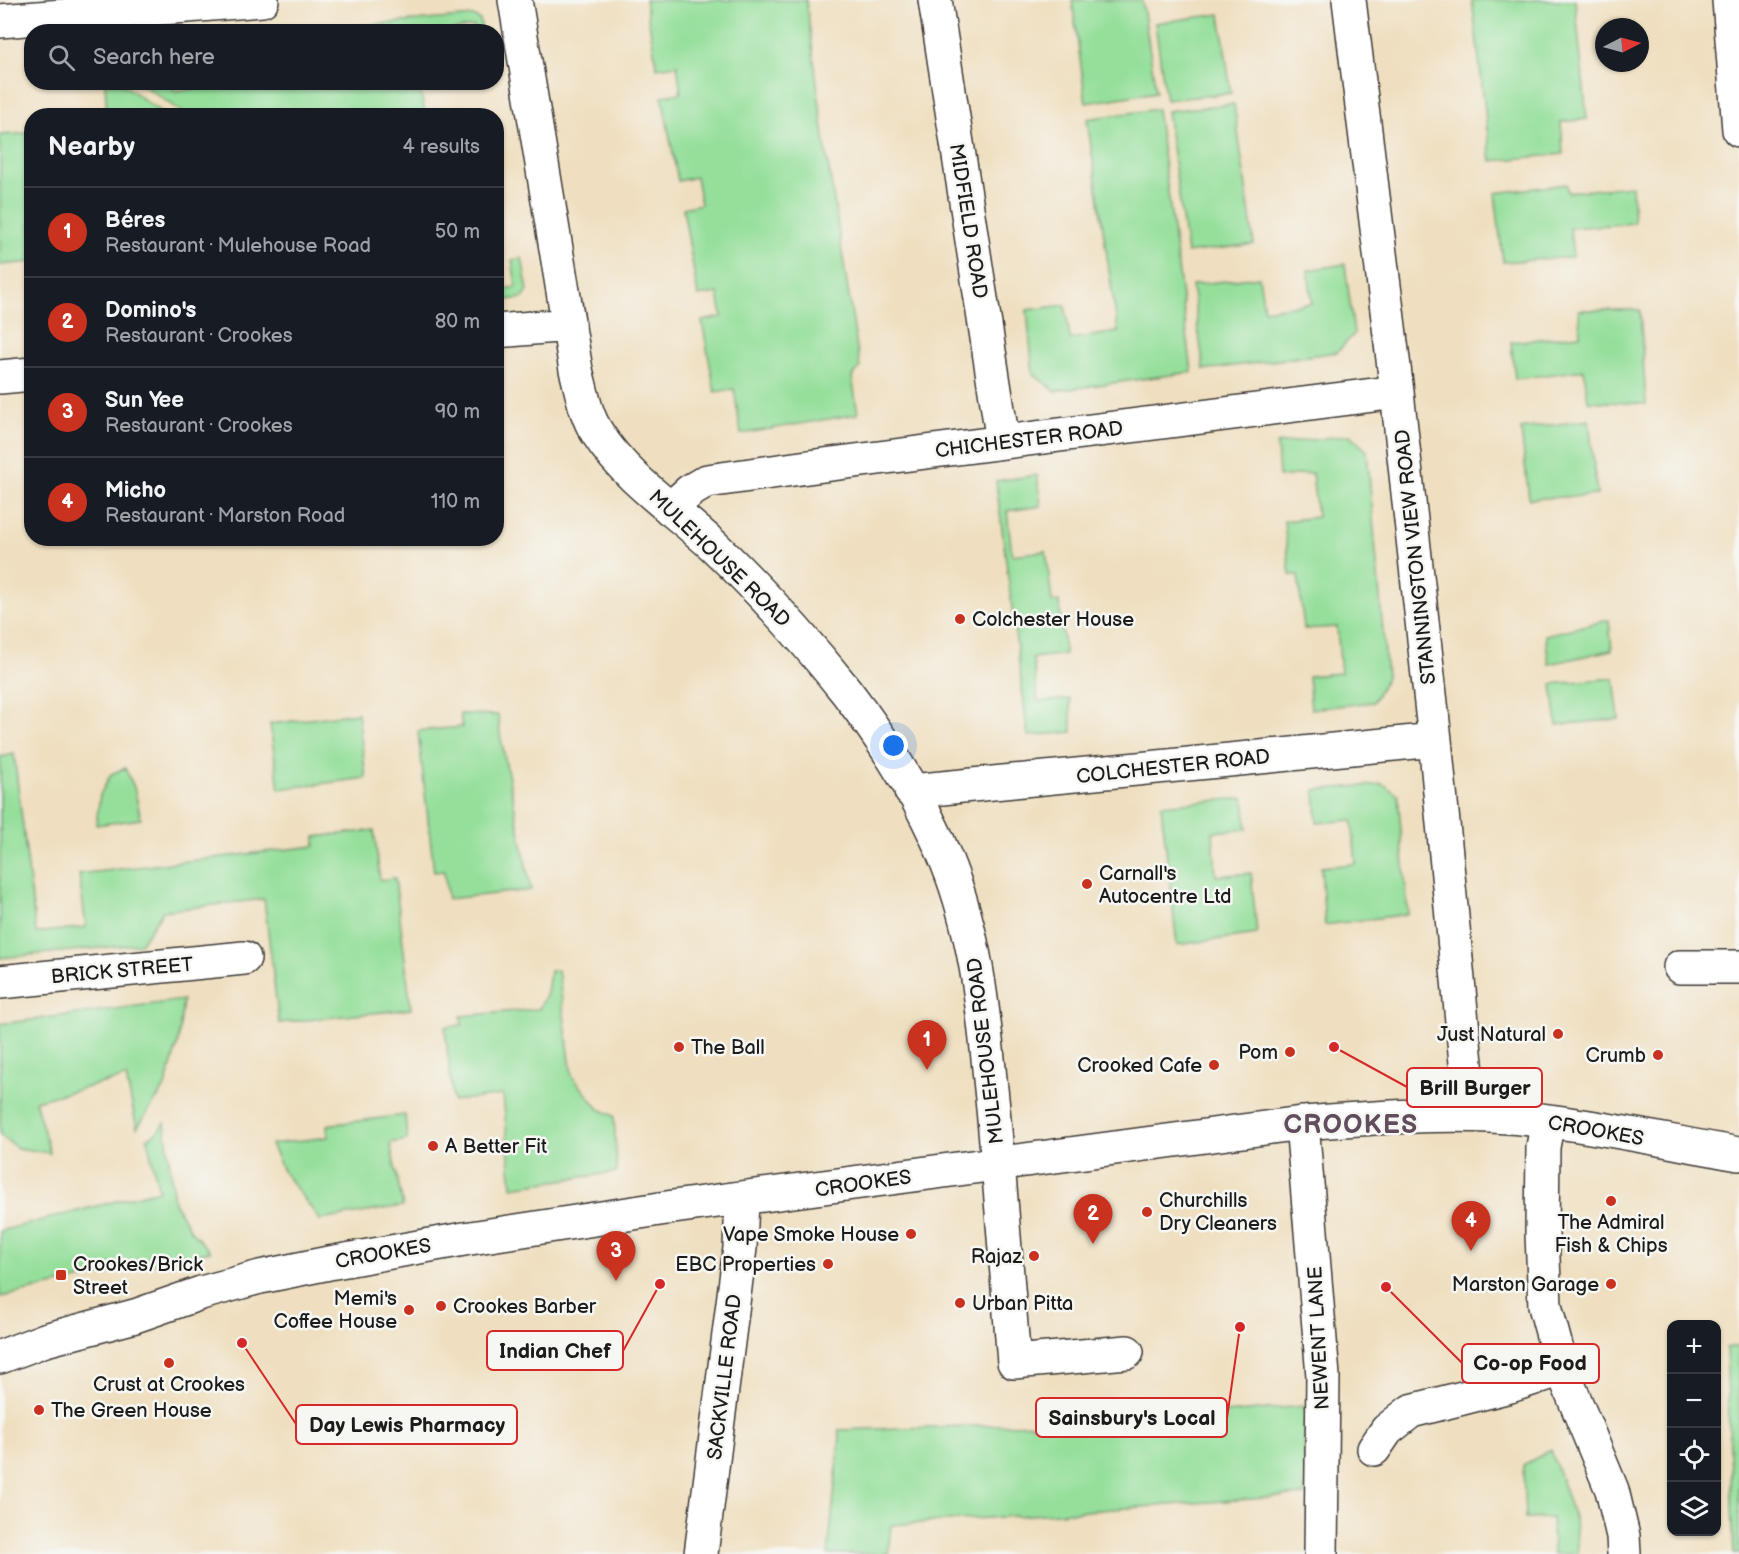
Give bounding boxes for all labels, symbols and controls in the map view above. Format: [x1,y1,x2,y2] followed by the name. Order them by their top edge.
[1595,18,1649,72] north arrow
[24,24,504,90] search box
[45,41,78,74] icon: search
[93,44,215,71] text: Search here
[48,132,135,163] text: Nearby
[402,135,480,159] text: 4 results
[944,142,992,300] street label: MIDFIELD ROAD
[105,207,165,234] text: Béres
[63,220,72,244] text: 1
[435,220,480,244] text: 50 m
[105,234,371,258] text: Restaurant · Mulehouse Road
[105,297,196,324] text: Domino's
[62,310,73,334] text: 2
[435,310,480,334] text: 80 m
[105,324,293,348] text: Restaurant · Crookes
[105,387,184,414] text: Sun Yee
[62,400,73,424] text: 3
[435,400,480,424] text: 90 m
[105,414,293,438] text: Restaurant · Crookes
[934,417,1125,463] street label: CHICHESTER ROAD
[1391,428,1441,686] street label: STANNINGTON VIEW ROAD
[105,477,166,504] text: Micho
[644,485,795,632] street label: MULEHOUSE ROAD
[62,490,73,514] text: 4
[431,490,480,514] text: 110 m
[105,504,345,528] text: Restaurant · Marston Road
[972,608,1134,632] place label: Colchester House
[953,612,967,626] marker: Colchester House
[879,731,908,760] your location
[1075,745,1271,789] street label: COLCHESTER ROAD
[1099,862,1232,909] place label: Carnall's Autocentre Ltd
[1080,877,1094,891] marker: Carnall's Autocentre Ltd
[50,953,194,989] street label: BRICK STREET
[963,956,1009,1145] street label: MULEHOUSE ROAD
[908,1020,946,1070] pin: 1
[1437,1023,1546,1047] place label: Just Natural
[1551,1027,1565,1041] marker: Just Natural
[691,1036,765,1060] place label: The Ball
[672,1040,686,1054] marker: The Ball
[1238,1041,1278,1065] place label: Pom
[1585,1044,1646,1068] place label: Crumb
[1283,1045,1297,1059] marker: Pom
[1651,1048,1665,1062] marker: Crumb
[1077,1054,1202,1078] place label: Crooked Cafe
[1207,1058,1221,1072] marker: Crooked Cafe
[1407,1068,1542,1107] callout: Brill Burger
[1419,1076,1531,1101] text: Brill Burger
[1283,1110,1419,1141] district label: CROOKES
[1546,1111,1646,1151] street label: CROOKES
[445,1135,547,1159] place label: A Better Fit
[426,1139,440,1153] marker: A Better Fit
[813,1165,913,1203] street label: CROOKES
[1159,1189,1277,1236] place label: Churchills Dry Cleaners
[1074,1194,1112,1244] pin: 2
[1604,1194,1618,1208] marker: The Admiral Fish & Chips
[1452,1202,1490,1251] pin: 4
[1140,1205,1154,1219] marker: Churchills Dry Cleaners
[1554,1211,1668,1258] place label: The Admiral Fish & Chips
[723,1223,899,1247] place label: Vape Smoke House
[904,1227,918,1241] marker: Vape Smoke House
[596,1232,636,1281] pin: 3
[333,1234,433,1274] street label: CROOKES
[971,1245,1022,1269] place label: Rajaz
[1027,1249,1041,1263] marker: Rajaz
[73,1253,203,1300] place label: Crookes/Brick Street
[675,1253,816,1277] place label: EBC Properties
[821,1257,835,1271] marker: EBC Properties
[1303,1265,1335,1410] street label: NEWENT LANE
[54,1268,68,1282] marker: Crookes/Brick Street
[1452,1273,1599,1297] place label: Marston Garage
[1604,1277,1618,1291] marker: Marston Garage
[274,1287,397,1334] place label: Memi's Coffee House
[972,1292,1073,1316] place label: Urban Pitta
[703,1293,747,1461] street label: SACKVILLE ROAD
[453,1295,597,1319] place label: Crookes Barber
[953,1296,967,1310] marker: Urban Pitta
[434,1299,448,1313] marker: Crookes Barber
[402,1303,416,1317] marker: Memi's Coffee House
[1667,1320,1721,1536] map controls
[1667,1320,1721,1374] button: +
[487,1331,623,1370] callout: Indian Chef
[499,1339,612,1364] text: Indian Chef
[1462,1344,1599,1383] callout: Co-op Food
[1473,1351,1587,1376] text: Co-op Food
[162,1356,176,1370] marker: Crust at Crookes
[93,1373,245,1397] place label: Crust at Crookes
[1667,1374,1721,1428] button: −
[1036,1398,1227,1437] callout: Sainsbury's Local
[51,1399,212,1423] place label: The Green House
[32,1403,46,1417] marker: The Green House
[296,1405,517,1444] callout: Day Lewis Pharmacy
[1049,1406,1215,1431] text: Sainsbury's Local
[309,1413,505,1438] text: Day Lewis Pharmacy
[1667,1428,1721,1482] button: locate
[1667,1482,1721,1536] button: layers

